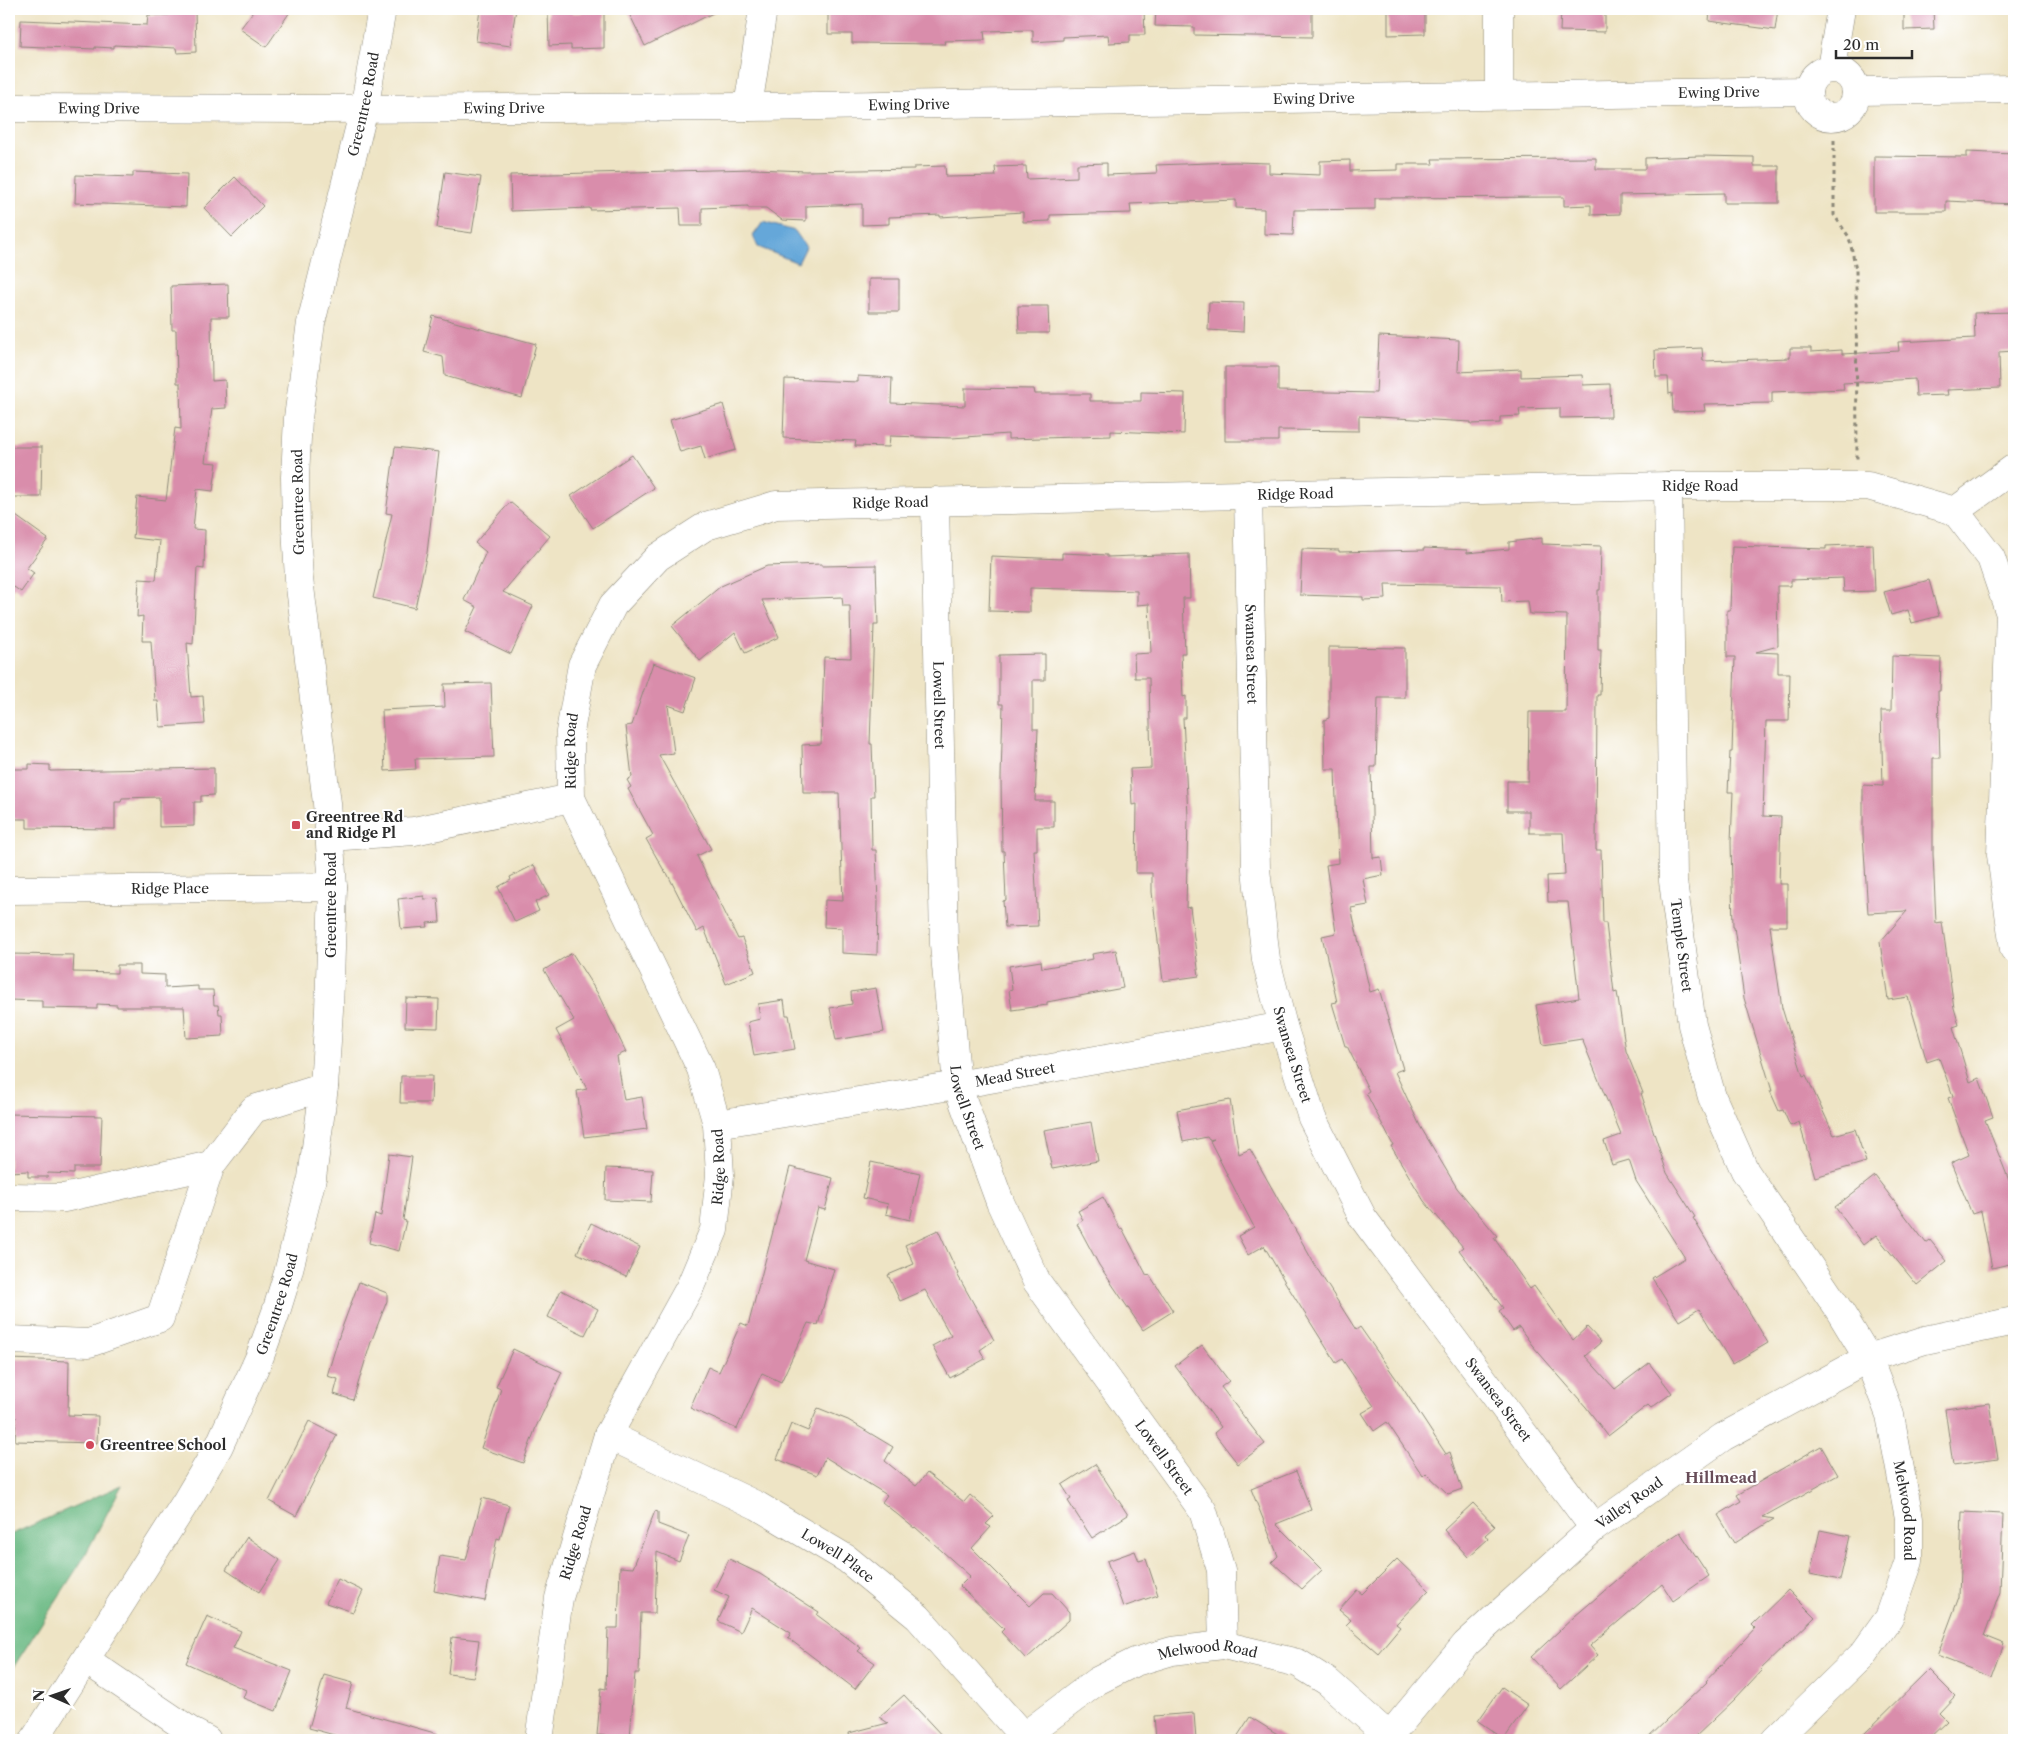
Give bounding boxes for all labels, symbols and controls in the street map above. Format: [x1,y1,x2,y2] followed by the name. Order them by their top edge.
[1836,28,1912,60] scale bar
[1843,35,1879,54] text: 20 m
[344,50,383,158] street label: Greentree Road
[1678,83,1760,102] street label: Ewing Drive
[1273,89,1355,108] street label: Ewing Drive
[868,95,950,114] street label: Ewing Drive
[58,99,140,117] street label: Ewing Drive
[463,99,545,117] street label: Ewing Drive
[288,448,308,555] street label: Greentree Road
[1662,477,1739,495] street label: Ridge Road
[1257,484,1334,504] street label: Ridge Road
[852,493,929,512] street label: Ridge Road
[1241,604,1261,704] street label: Swansea Street
[929,661,949,749] street label: Lowell Street
[561,711,582,789] street label: Ridge Road
[306,808,404,842] place label: Greentree Rd and Ridge Pl
[290,819,302,831] marker: Greentree Rd and Ridge Pl
[322,851,340,958] street label: Greentree Road
[131,879,209,898] street label: Ridge Place
[1666,898,1697,993] street label: Temple Street
[1269,1004,1316,1105] street label: Swansea Street
[973,1058,1056,1091] street label: Mead Street
[946,1064,989,1152] street label: Lowell Street
[708,1128,729,1206] street label: Ridge Road
[252,1251,302,1358] street label: Greentree Road
[1461,1354,1536,1445] street label: Swansea Street
[1131,1416,1197,1498] street label: Lowell Street
[100,1436,226,1454] place label: Greentree School
[84,1439,96,1451] marker: Greentree School
[1890,1459,1918,1561] street label: Melwood Road
[1685,1468,1757,1487] district label: Hillmead
[1592,1473,1667,1533] street label: Valley Road
[556,1503,595,1582] street label: Ridge Road
[798,1525,878,1587] street label: Lowell Place
[1156,1636,1260,1664] street label: Melwood Road
[28,1672,78,1722] north arrow
[30,1689,48,1702] text: N

